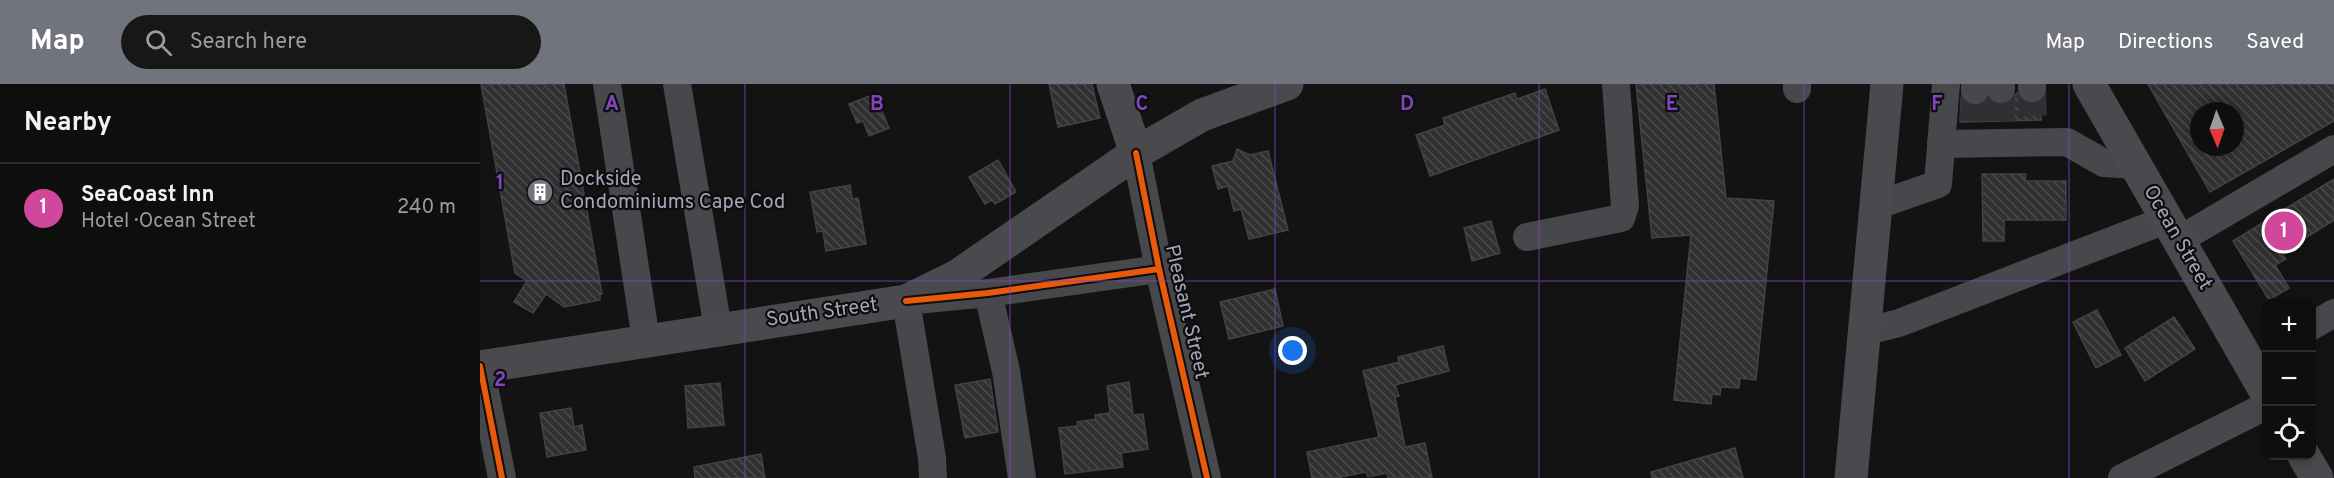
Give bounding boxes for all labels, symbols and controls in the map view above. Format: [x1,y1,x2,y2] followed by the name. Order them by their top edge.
[121,15,541,69] search box
[30,24,85,60] text: Map
[142,26,175,59] icon: search
[190,29,307,56] text: Search here
[2045,29,2085,56] text: Map
[2118,29,2213,56] text: Directions
[2246,29,2304,56] text: Saved
[605,92,619,118] text: A
[870,92,884,118] text: B
[1136,92,1148,118] text: C
[1400,92,1414,118] text: D
[1666,92,1678,118] text: E
[1931,92,1943,118] text: F
[2190,102,2244,156] north arrow
[24,107,112,140] text: Nearby
[560,167,785,216] place label: Dockside Condominiums Cape Cod
[496,171,504,197] text: 1
[525,177,555,207] building icon: Dockside Condominiums Cape Cod
[2136,181,2218,295] street label: Ocean Street
[81,182,215,209] text: SeaCoast Inn
[40,195,48,221] text: 1
[397,195,456,221] text: 240 m
[2264,208,2304,254] pin: 1
[81,209,256,235] text: Hotel · Ocean Street
[1158,242,1214,382] street label: Pleasant Street
[765,292,879,334] street label: South Street
[2262,298,2316,460] map controls
[2262,298,2316,352] button: +
[1278,336,1307,365] your location
[2262,352,2316,406] button: −
[494,368,506,394] text: 2
[2262,406,2316,460] button: locate

